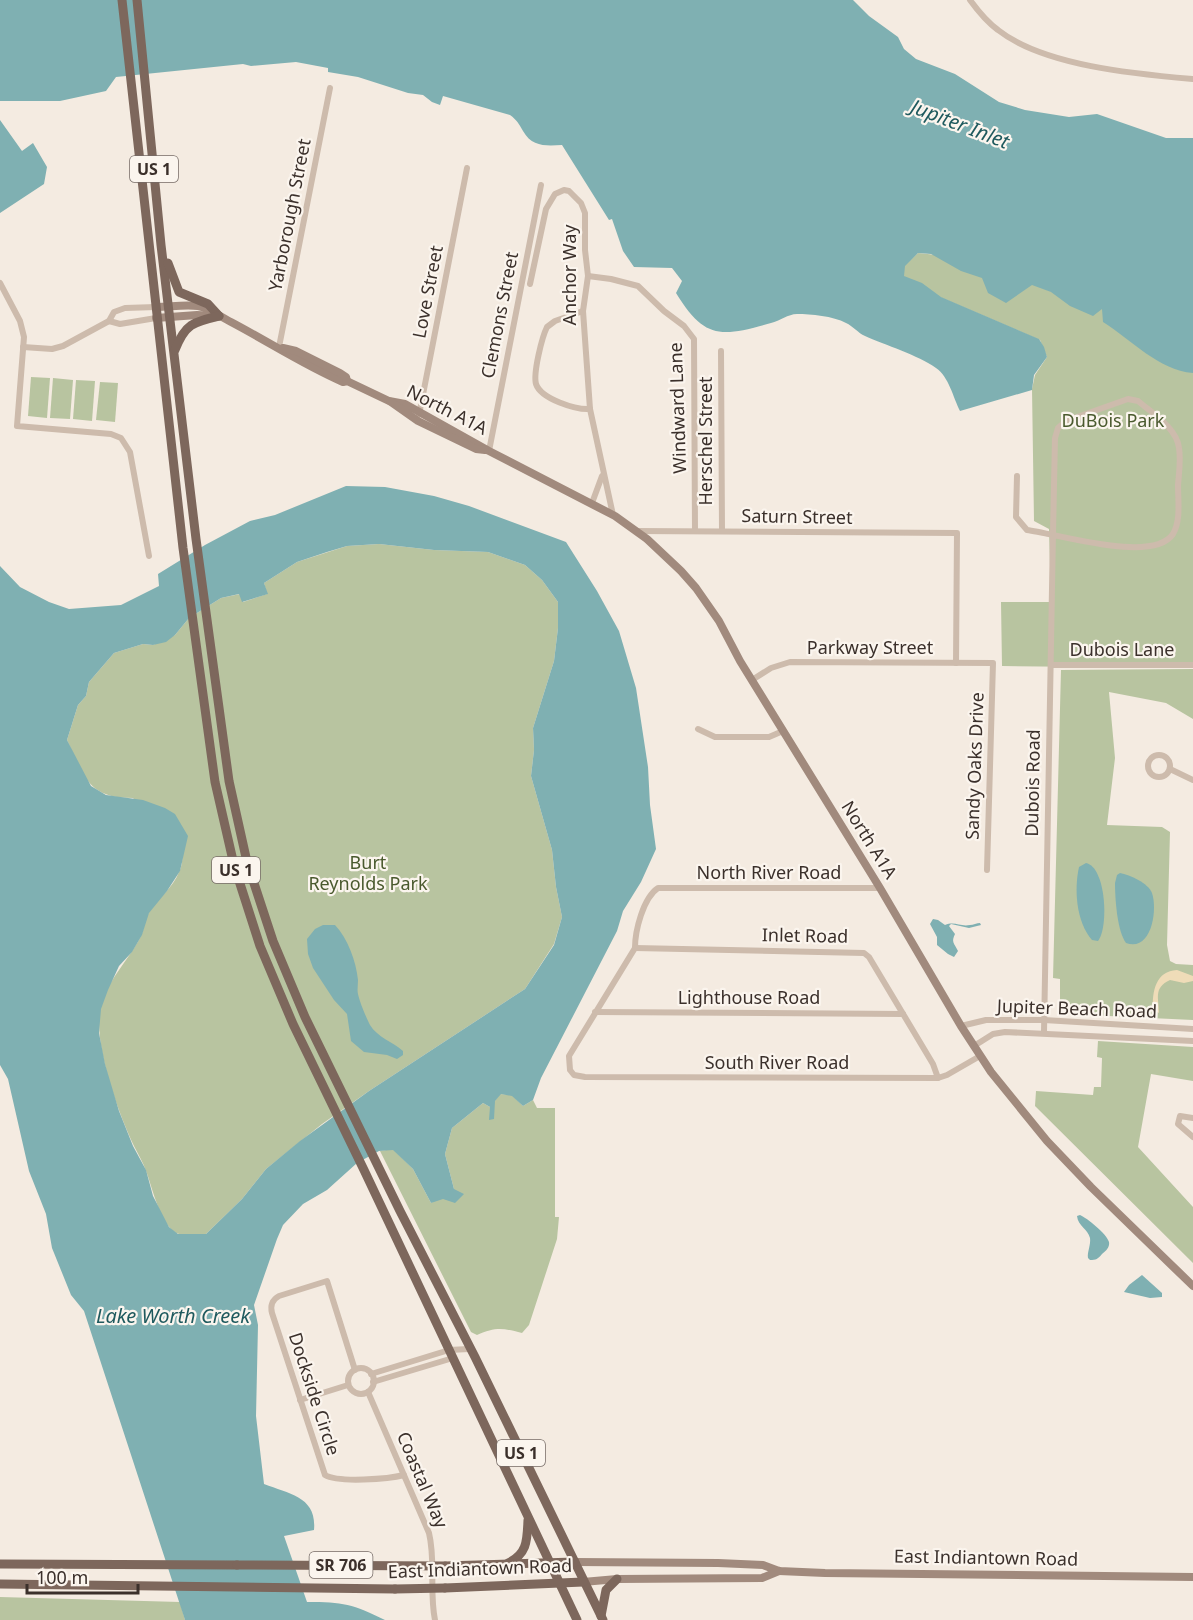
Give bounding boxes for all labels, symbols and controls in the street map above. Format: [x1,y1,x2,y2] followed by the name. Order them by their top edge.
[903,91,1015,155] water label: Jupiter Inlet
[262,136,316,293] street label: Yarborough Street
[130,156,178,182] road number: US 1
[557,224,581,326] street label: Anchor Way
[406,243,448,340] street label: Love Street
[475,249,523,380] street label: Clemons Street
[663,342,691,474] street label: Windward Lane
[693,376,717,506] street label: Herschel Street
[403,379,492,440] street label: North A1A
[1062,408,1165,432] park label: DuBois Park
[741,503,853,529] street label: Saturn Street
[807,635,934,659] street label: Parkway Street
[1070,637,1174,661] street label: Dubois Lane
[959,692,989,840] street label: Sandy Oaks Drive
[1019,729,1045,837] street label: Dubois Road
[836,796,903,883] street label: North A1A
[308,850,428,895] park label: Burt Reynolds Park
[212,857,260,883] road number: US 1
[697,860,841,884] street label: North River Road
[762,922,848,948] street label: Inlet Road
[678,985,820,1009] street label: Lighthouse Road
[995,993,1157,1023] street label: Jupiter Beach Road
[705,1050,849,1074] street label: South River Road
[96,1302,251,1329] water label: Lake Worth Creek
[284,1329,346,1458] street label: Dockside Circle
[392,1428,454,1532] street label: Coastal Way
[497,1440,545,1466] road number: US 1
[894,1543,1078,1571] street label: East Indiantown Road
[310,1552,372,1578] road number: SR 706
[387,1553,572,1583] street label: East Indiantown Road
[27,1557,138,1595] scale bar
[36,1565,88,1589] text: 100 m

